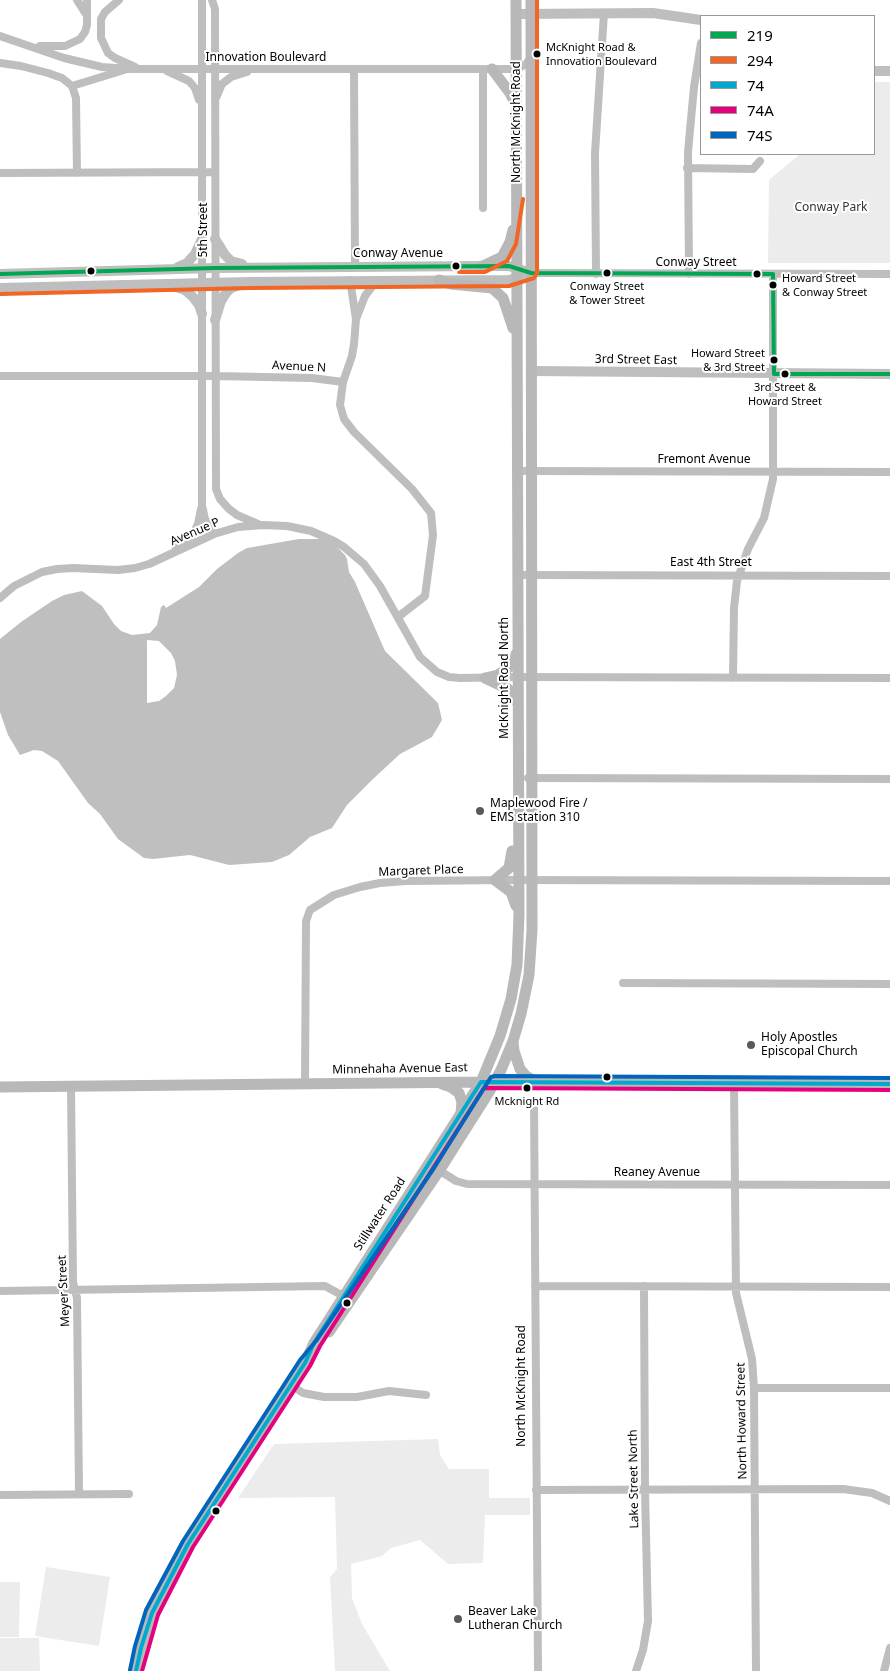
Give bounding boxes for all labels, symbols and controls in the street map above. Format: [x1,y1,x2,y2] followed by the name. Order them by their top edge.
[700,15,875,155] legend
[747,25,773,45] text: 219
[546,41,657,67] place label: McKnight Road & Innovation Boulevard
[532,49,542,59] marker: McKnight Road & Innovation Boulevard
[747,50,773,70] text: 294
[206,51,326,65] street label: Innovation Boulevard
[510,61,524,183] street label: North McKnight Road
[747,75,764,95] text: 74
[747,100,774,120] text: 74A
[747,125,772,145] text: 74S
[794,201,868,215] park label: Conway Park
[197,202,211,258] street label: 5th Street
[353,247,443,261] street label: Conway Avenue
[655,256,737,270] street label: Conway Street
[451,261,461,271] unlabelled marker
[86,266,96,276] unlabelled marker
[602,268,612,278] marker: Conway Street & Tower Street
[752,269,762,279] unlabelled marker
[782,272,867,298] place label: Howard Street & Conway Street
[569,280,645,306] place label: Conway Street & Tower Street
[768,280,778,290] marker: Howard Street & Conway Street
[691,347,765,373] place label: Howard Street & 3rd Street
[595,352,677,368] street label: 3rd Street East
[769,355,779,365] marker: Howard Street & 3rd Street
[271,358,327,376] street label: Avenue N
[780,369,790,379] marker: 3rd Street & Howard Street
[748,381,822,407] place label: 3rd Street & Howard Street
[657,453,751,467] street label: Fremont Avenue
[168,515,222,549] street label: Avenue P
[670,556,752,570] street label: East 4th Street
[498,617,512,739] street label: McKnight Road North
[490,797,587,825] place label: Maplewood Fire / EMS station 310
[474,805,486,817] marker: Maplewood Fire / EMS station 310
[378,862,464,880] street label: Margaret Place
[761,1031,858,1059] place label: Holy Apostles Episcopal Church
[745,1039,757,1051] marker: Holy Apostles Episcopal Church
[332,1061,468,1077] street label: Minnehaha Avenue East
[602,1072,612,1082] unlabelled marker
[522,1083,532,1093] marker: Mcknight Rd
[495,1095,559,1109] place label: Mcknight Rd
[614,1166,700,1180] street label: Reaney Avenue
[351,1175,409,1253] street label: Stillwater Road
[55,1255,73,1327] street label: Meyer Street
[342,1298,352,1308] unlabelled marker
[515,1325,529,1447] street label: North McKnight Road
[734,1362,750,1480] street label: North Howard Street
[626,1429,642,1529] street label: Lake Street North
[211,1506,221,1516] unlabelled marker
[468,1605,563,1633] place label: Beaver Lake Lutheran Church
[452,1613,464,1625] marker: Beaver Lake Lutheran Church

